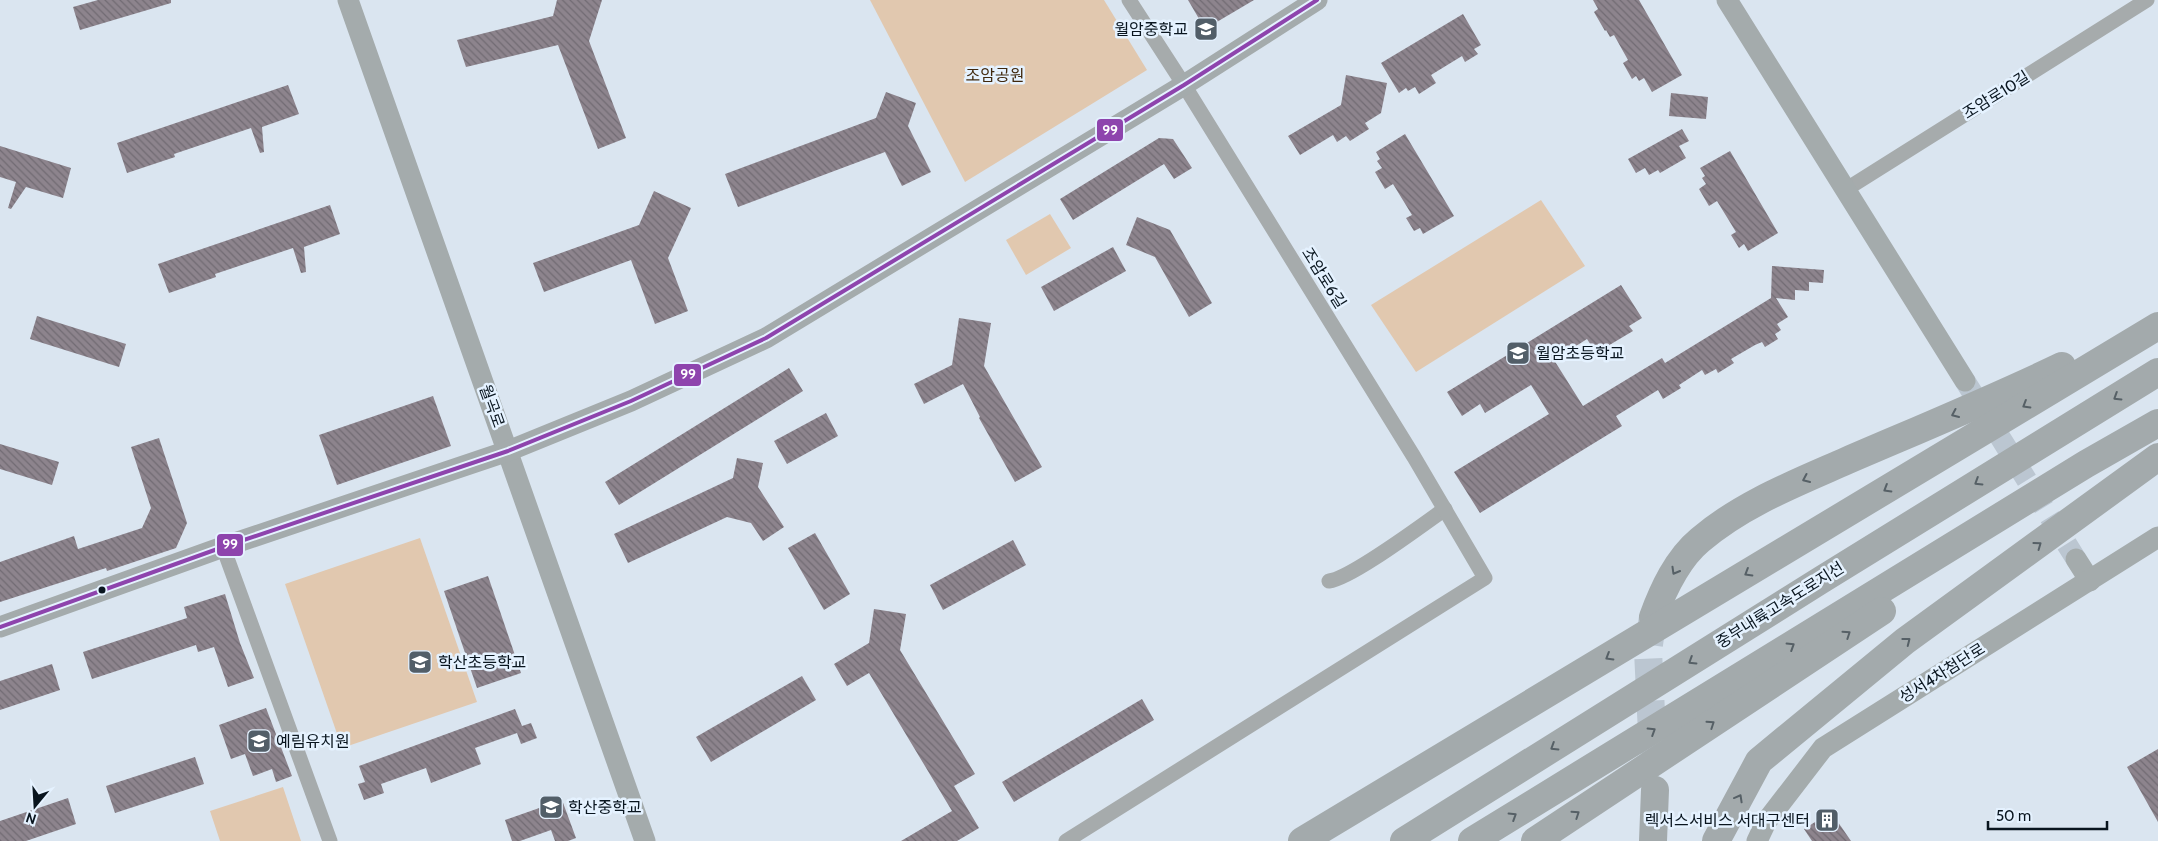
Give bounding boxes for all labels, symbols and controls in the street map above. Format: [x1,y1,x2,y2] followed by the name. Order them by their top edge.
[1193,16,1219,42] school or university icon: 월암중학교
[1114,20,1188,39] place label: 월암중학교
[966,66,1024,85] park label: 조암공원
[1959,67,2033,123] street label: 조암로10길
[1096,118,1124,142] line badge: 99
[1102,121,1118,139] text: 99
[1298,244,1350,312] street label: 조암로6길
[1505,340,1531,366] school or university icon: 월암초등학교
[1536,344,1624,363] place label: 월암초등학교
[673,363,702,387] line badge: 99
[680,365,696,383] text: 99
[476,382,509,430] street label: 월곡로
[2113,391,2122,401] one-way arrow
[2023,399,2032,409] one-way arrow
[1951,407,1960,418] one-way arrow
[1802,472,1811,483] one-way arrow
[1975,476,1984,486] one-way arrow
[1884,483,1893,493] one-way arrow
[216,533,244,557] line badge: 99
[222,535,238,553] text: 99
[2032,542,2042,551] one-way arrow
[1713,558,1847,652] street label: 중부내륙고속도로지선
[1671,565,1681,574] one-way arrow
[1744,566,1753,576] one-way arrow
[97,585,107,595] unlabelled marker
[1841,631,1850,640] one-way arrow
[1901,637,1910,646] one-way arrow
[1896,639,1989,707] street label: 성서4차첨단로
[1785,642,1794,652] one-way arrow
[407,649,433,675] school or university icon: 학산초등학교
[1605,650,1614,660] one-way arrow
[438,653,526,672] place label: 학산초등학교
[1688,654,1697,664] one-way arrow
[1706,721,1715,730] one-way arrow
[1647,727,1656,737] one-way arrow
[246,728,272,754] school or university icon: 예림유치원
[276,732,350,751] place label: 예림유치원
[1550,741,1559,750] one-way arrow
[10,781,60,831] north arrow
[538,794,564,820] school or university icon: 학산중학교
[1733,795,1743,804] one-way arrow
[568,798,642,817] place label: 학산중학교
[1988,798,2107,830] scale bar
[1814,807,1840,833] building icon: 렉서스서비스 서대구센터
[1996,807,2031,825] text: 50 m
[23,808,38,828] text: N
[1570,811,1580,820] one-way arrow
[1644,811,1810,830] place label: 렉서스서비스 서대구센터
[1508,812,1517,822] one-way arrow

